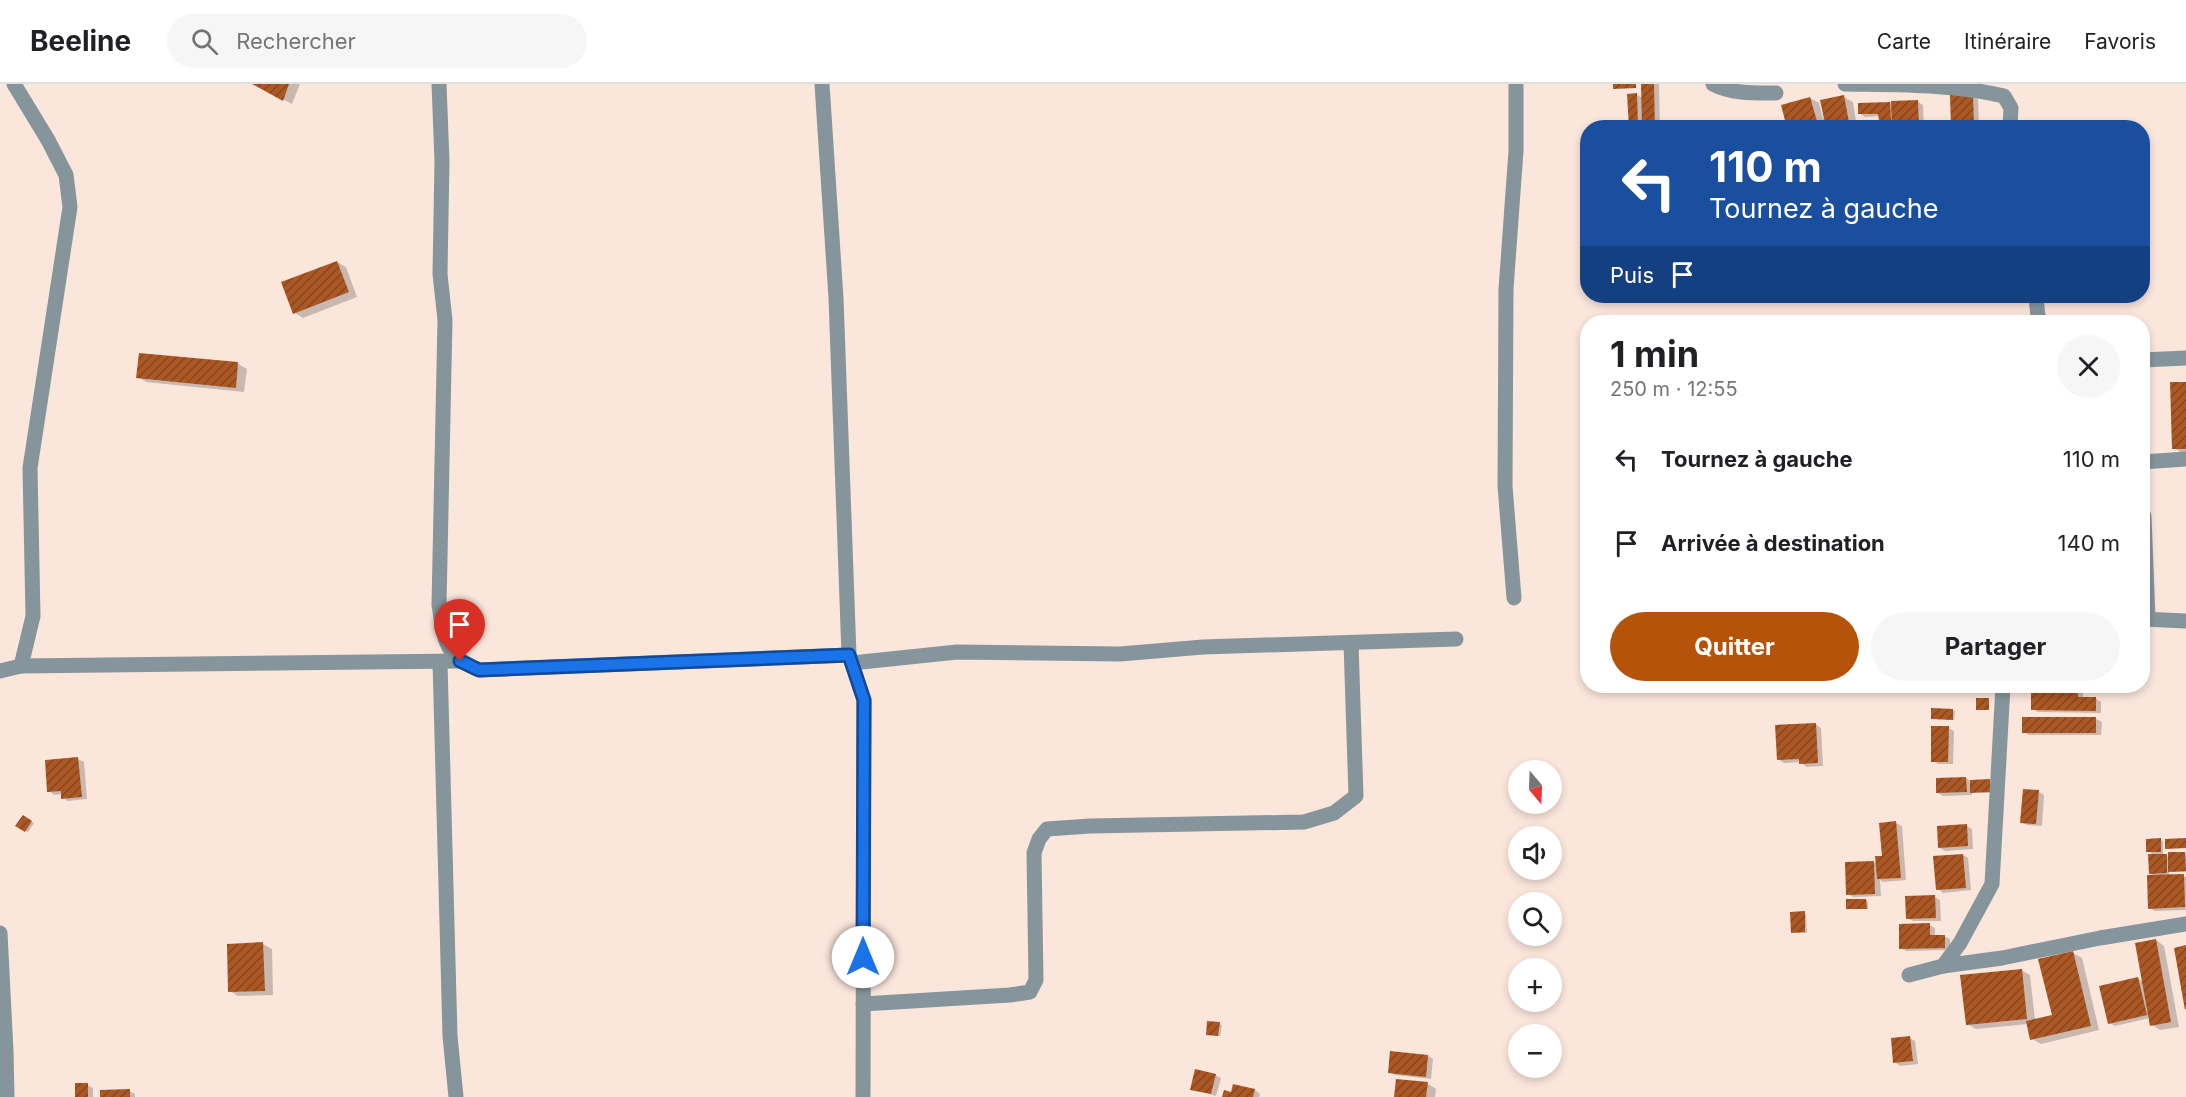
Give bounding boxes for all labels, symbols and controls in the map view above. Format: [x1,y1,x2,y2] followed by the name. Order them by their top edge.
[167,14,587,68] search box
[30,24,131,58] text: Beeline
[188,25,221,58] icon: search
[236,28,356,54] text: Rechercher
[1877,29,1931,54] text: Carte
[1964,29,2051,54] text: Itinéraire
[2084,29,2156,54] text: Favoris
[1709,141,1822,192] text: 110 m
[1610,144,1688,222] icon: left
[1709,192,1938,225] text: Tournez à gauche
[1666,258,1699,291] icon: arrive
[1610,262,1654,288] text: Puis
[1610,332,1699,376] text: 1 min
[2057,335,2120,398] button: close
[1610,377,1738,401] text: 250 m · 12:55
[1610,443,1643,476] icon: left
[1661,446,1853,472] text: Tournez à gauche
[2063,446,2120,472] text: 110 m
[1610,527,1643,560] icon: arrive
[1661,530,1885,556] text: Arrivée à destination
[2058,530,2120,556] text: 140 m
[434,599,485,661] pin
[443,608,476,641] icon: arrive
[1610,612,1859,681] button: Quitter
[1871,612,2120,681] button: Partager
[1508,760,1562,814] north arrow
[1508,760,1562,1078] map controls
[1508,826,1562,880] button: sound
[1508,892,1562,946] button: search
[831,925,895,989] position arrow
[1508,958,1562,1012] button: +
[1508,1024,1562,1078] button: −

